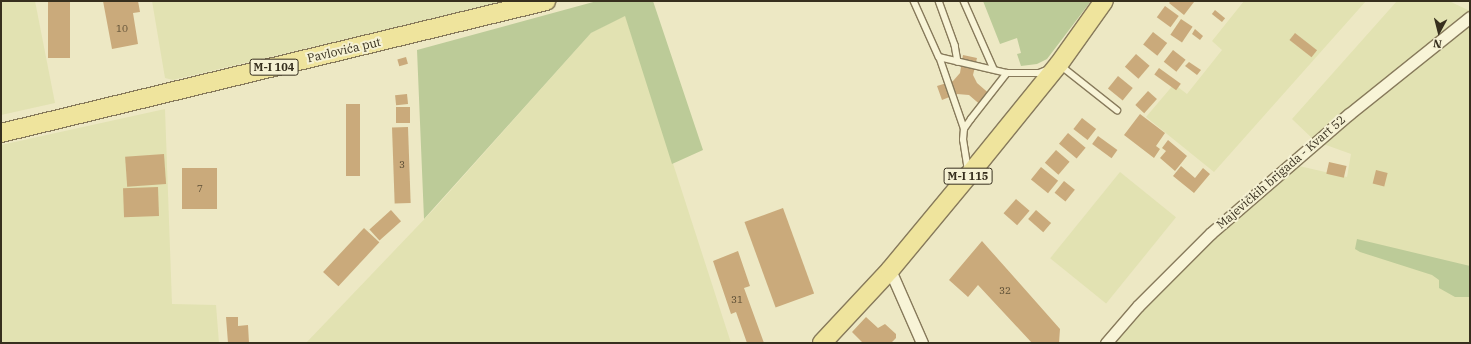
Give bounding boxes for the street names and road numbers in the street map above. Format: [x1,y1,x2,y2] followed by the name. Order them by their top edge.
[306,35,382,65] street label: Pavlovića put
[249,58,299,76] road number: M-I 104
[1214,112,1348,232] street label: Majevičkih brigada - Kvart 52
[943,167,993,185] road number: M-I 115

